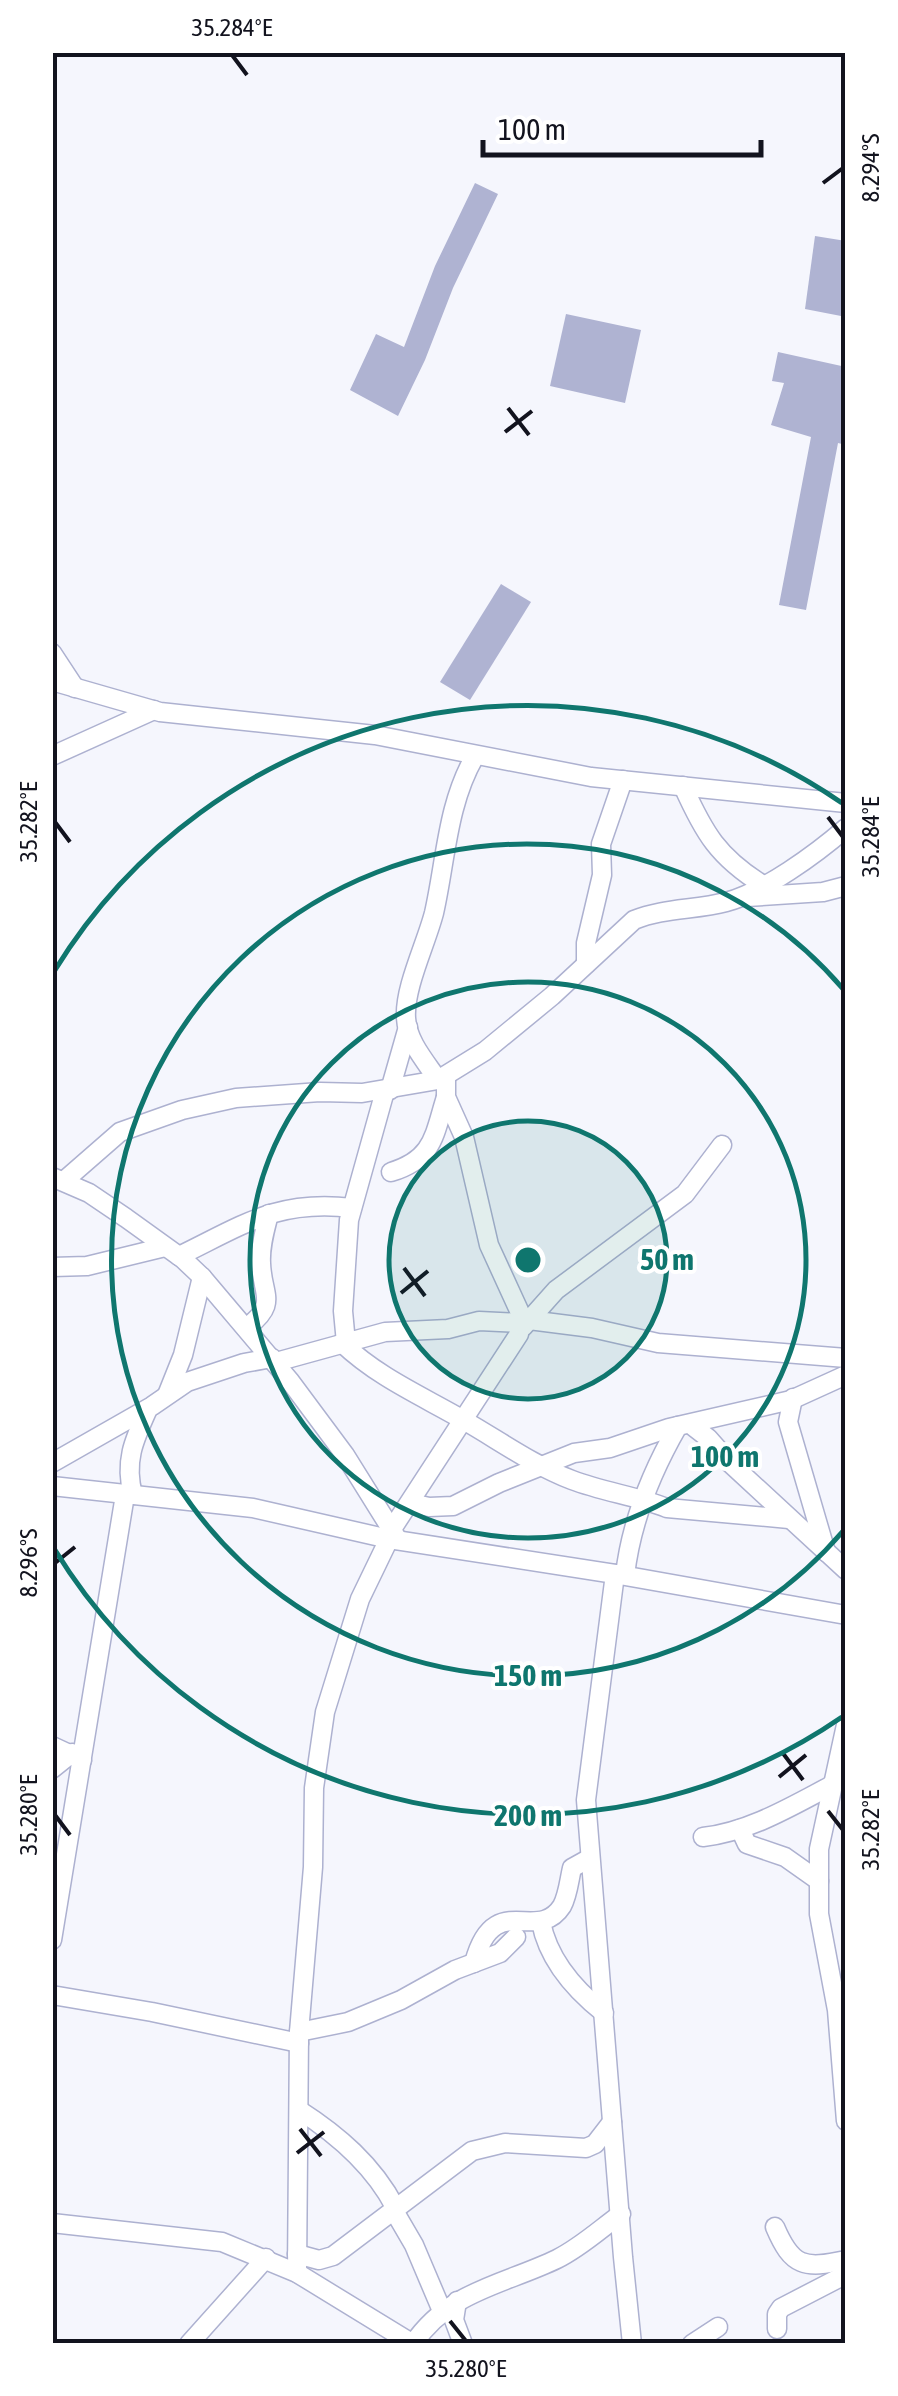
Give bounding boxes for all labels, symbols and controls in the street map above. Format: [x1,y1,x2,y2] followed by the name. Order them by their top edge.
[192,13,273,41] text: 35.284°E
[483,95,760,157] scale bar
[498,112,566,146] text: 100 m
[856,134,884,202] text: 8.294°S
[14,781,42,862] text: 35.282°E
[856,796,884,877] text: 35.284°E
[510,1242,546,1278] centre of rings
[640,1242,694,1276] text: 50 m
[691,1439,759,1473] text: 100 m
[14,1529,42,1597] text: 8.296°S
[494,1658,562,1692] text: 150 m
[14,1774,42,1855] text: 35.280°E
[856,1789,884,1870] text: 35.282°E
[494,1798,562,1832] text: 200 m
[426,2354,507,2382] text: 35.280°E

